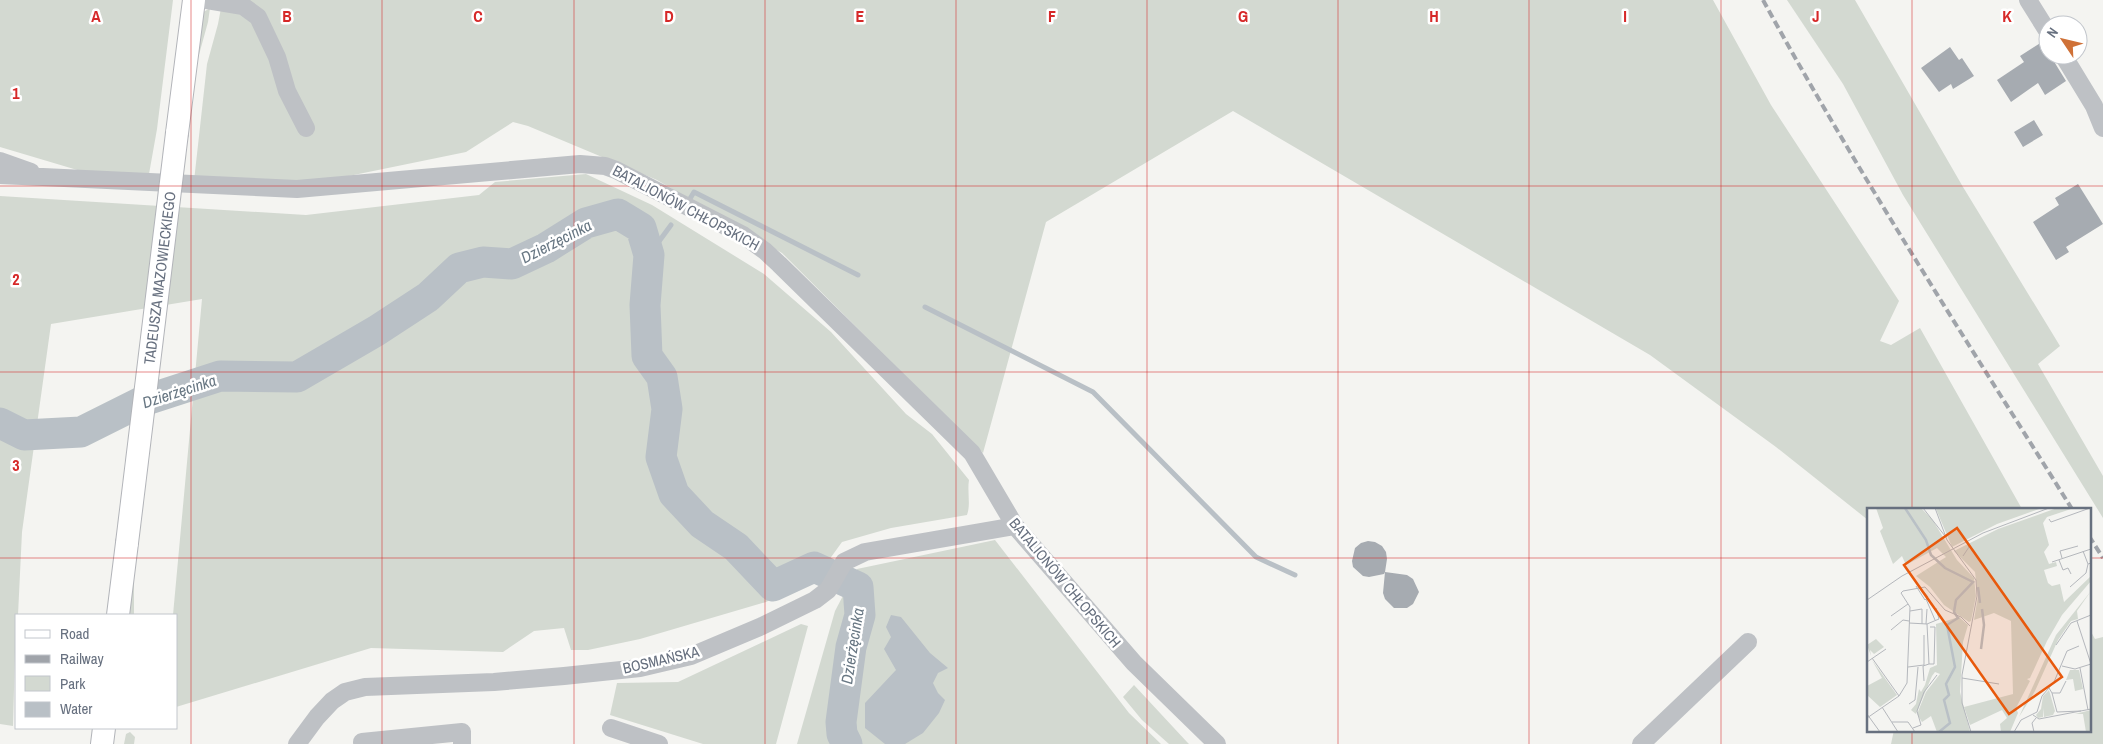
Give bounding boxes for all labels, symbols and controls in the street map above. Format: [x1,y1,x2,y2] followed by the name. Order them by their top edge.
[91,5,101,27] text: A
[282,5,292,27] text: B
[473,5,483,27] text: C
[664,5,674,27] text: D
[856,5,865,27] text: E
[1048,5,1056,27] text: F
[1238,5,1248,27] text: G
[1429,5,1439,27] text: H
[1623,5,1627,27] text: I
[1812,5,1820,27] text: J
[2002,5,2012,27] text: K
[2038,15,2088,65] north arrow
[2043,24,2062,41] text: N
[12,82,20,104] text: 1
[609,160,763,255] street label: BATALIONÓW CHŁOPSKICH
[138,190,181,366] street label: TADEUSZA MAZOWIECKIEGO
[517,214,595,268] water label: Dzierżęcinka
[12,268,20,290] text: 2
[139,369,219,413] water label: Dzierżęcinka
[12,454,20,476] text: 3
[1867,508,2090,732] inset map
[1005,513,1126,652] street label: BATALIONÓW CHŁOPSKICH
[835,606,869,686] water label: Dzierżęcinka
[15,614,178,729] legend
[60,623,89,644] text: Road
[621,640,702,679] street label: BOSMAŃSKA
[60,648,105,669] text: Railway
[60,673,86,694] text: Park
[60,698,92,719] text: Water

